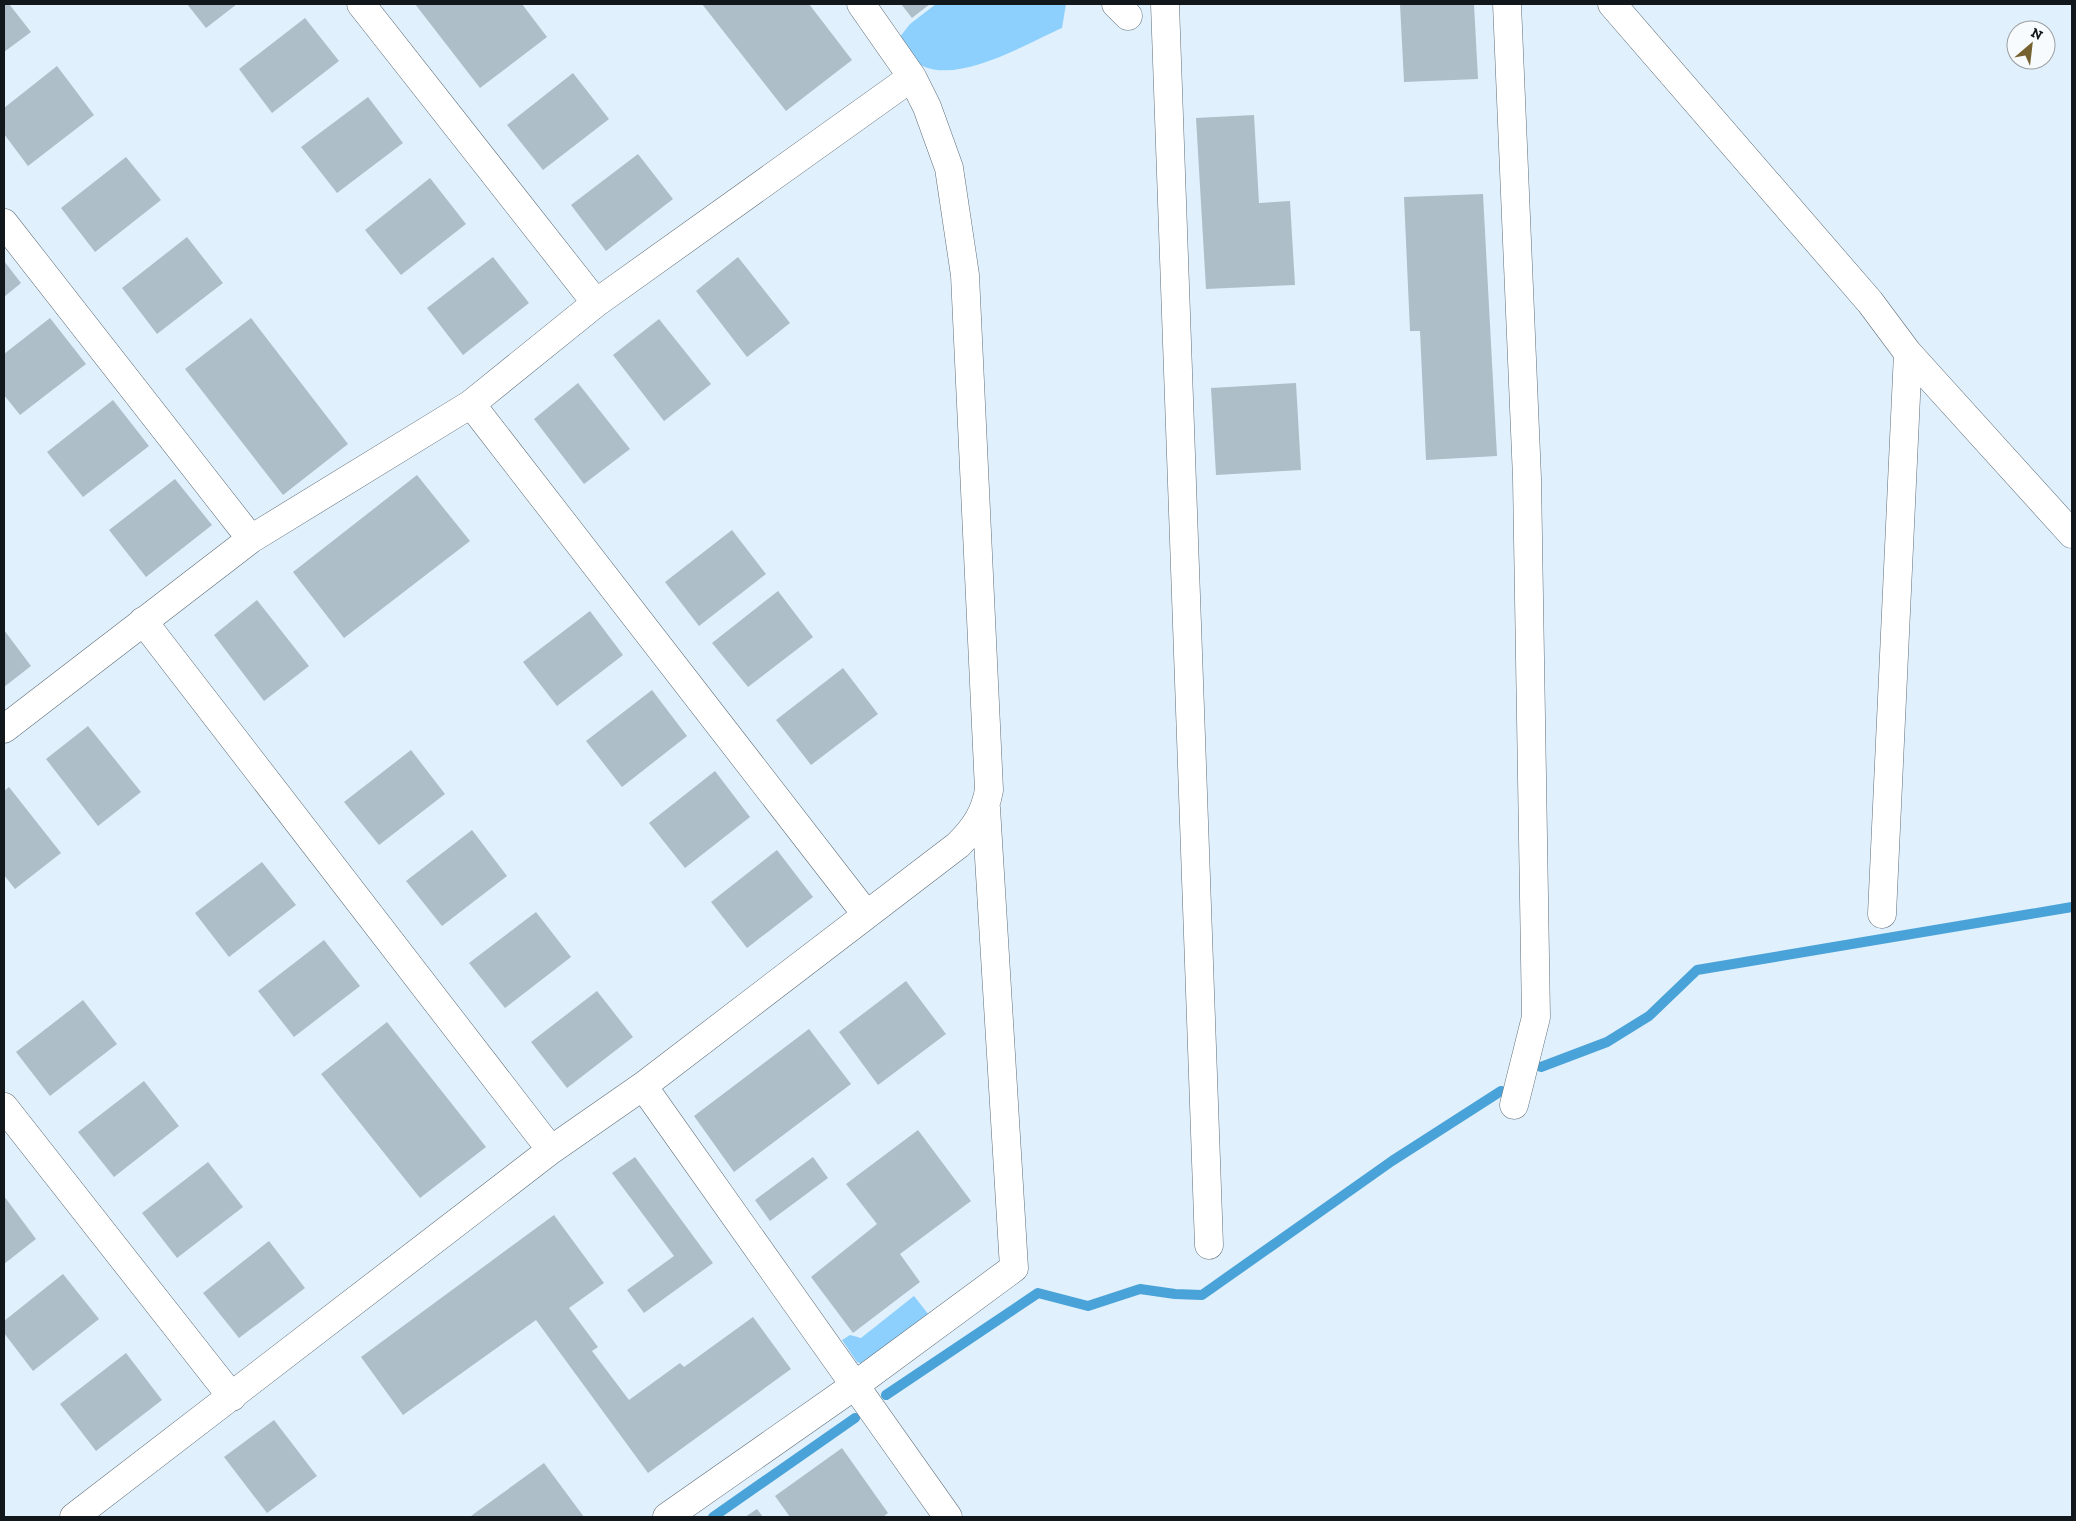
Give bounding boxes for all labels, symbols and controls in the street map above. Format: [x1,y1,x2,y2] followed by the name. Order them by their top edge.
[2006,20,2056,70] north arrow
[2028,24,2046,44] text: N

